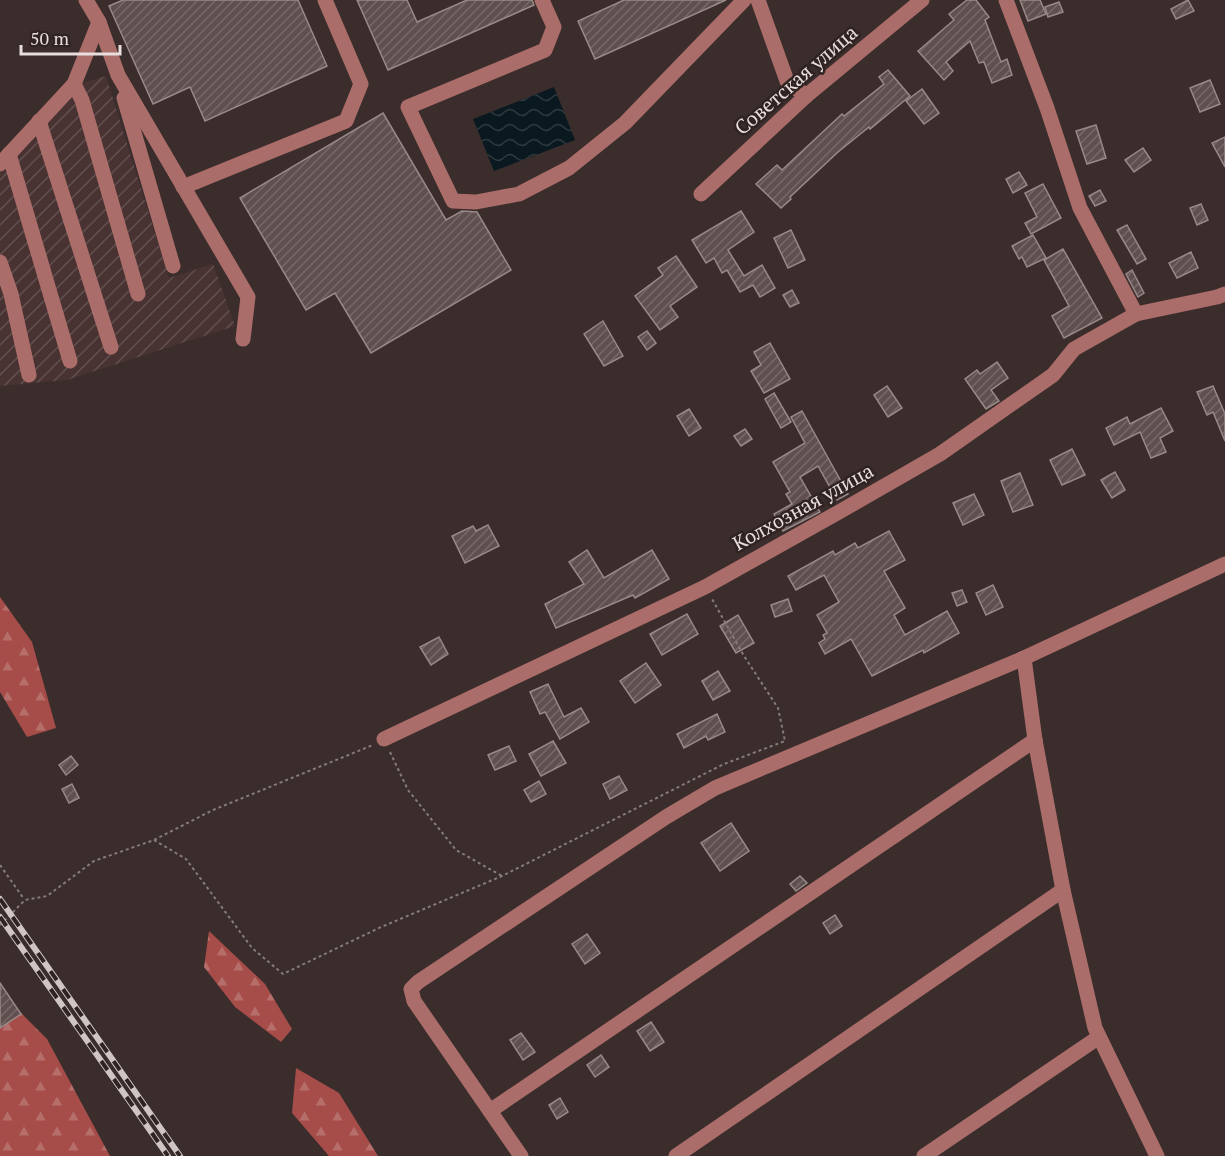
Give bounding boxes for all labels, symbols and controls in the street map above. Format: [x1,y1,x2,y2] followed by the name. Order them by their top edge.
[21,18,120,56] scale bar
[728,19,863,141] street label: Советская улица
[30,26,70,50] text: 50 m
[727,457,878,556] street label: Колхозная улица

